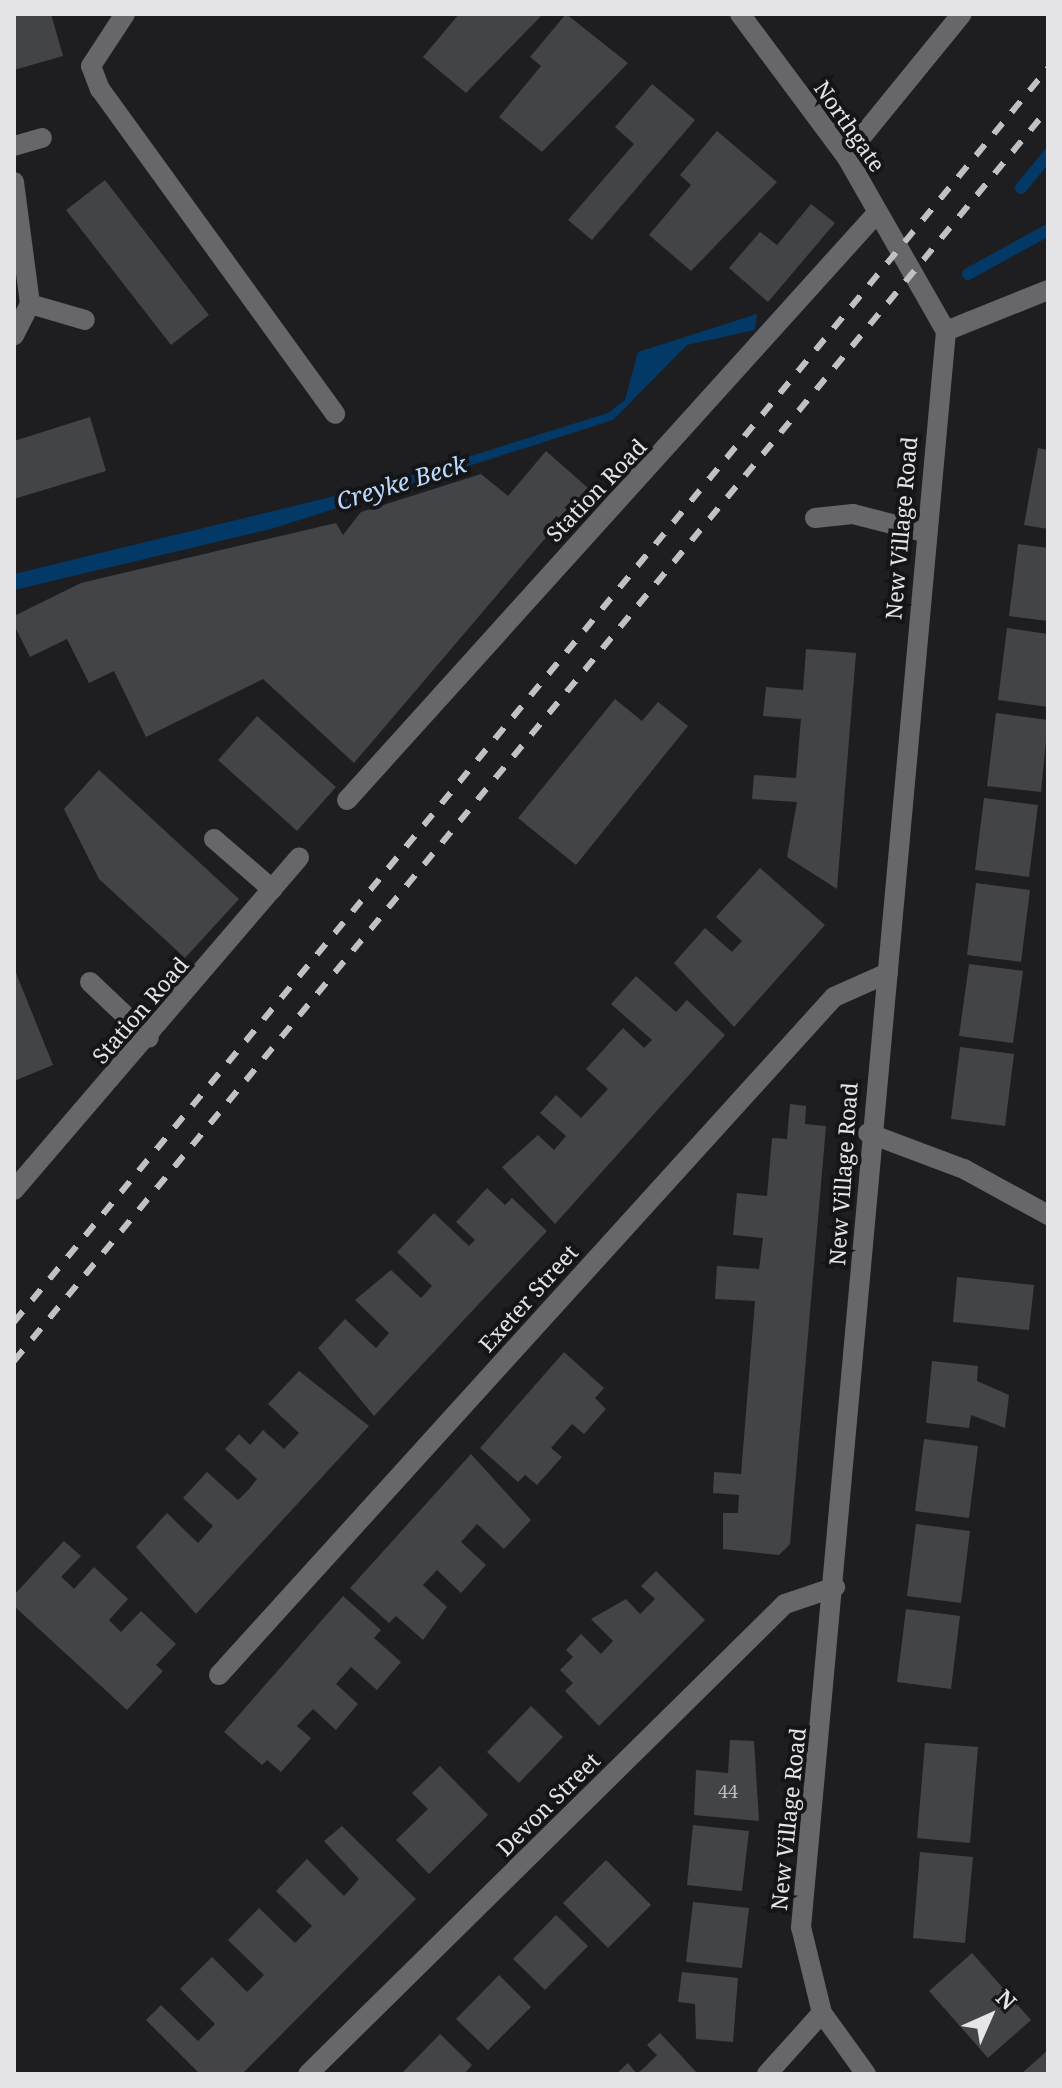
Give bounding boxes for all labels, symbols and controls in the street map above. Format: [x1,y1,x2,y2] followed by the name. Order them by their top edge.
[809,75,891,177] street label: Northgate
[540,433,652,547] street label: Station Road
[880,435,922,621] street label: New Village Road
[333,449,469,515] water label: Creyke Beck
[87,951,193,1069] street label: Station Road
[823,1082,863,1266] street label: New Village Road
[473,1239,583,1357] street label: Exeter Street
[765,1726,811,1912] street label: New Village Road
[491,1747,605,1861] street label: Devon Street
[718,1780,738,1802] house number: 44
[950,1976,1030,2056] north arrow
[990,1982,1024,2016] text: N

